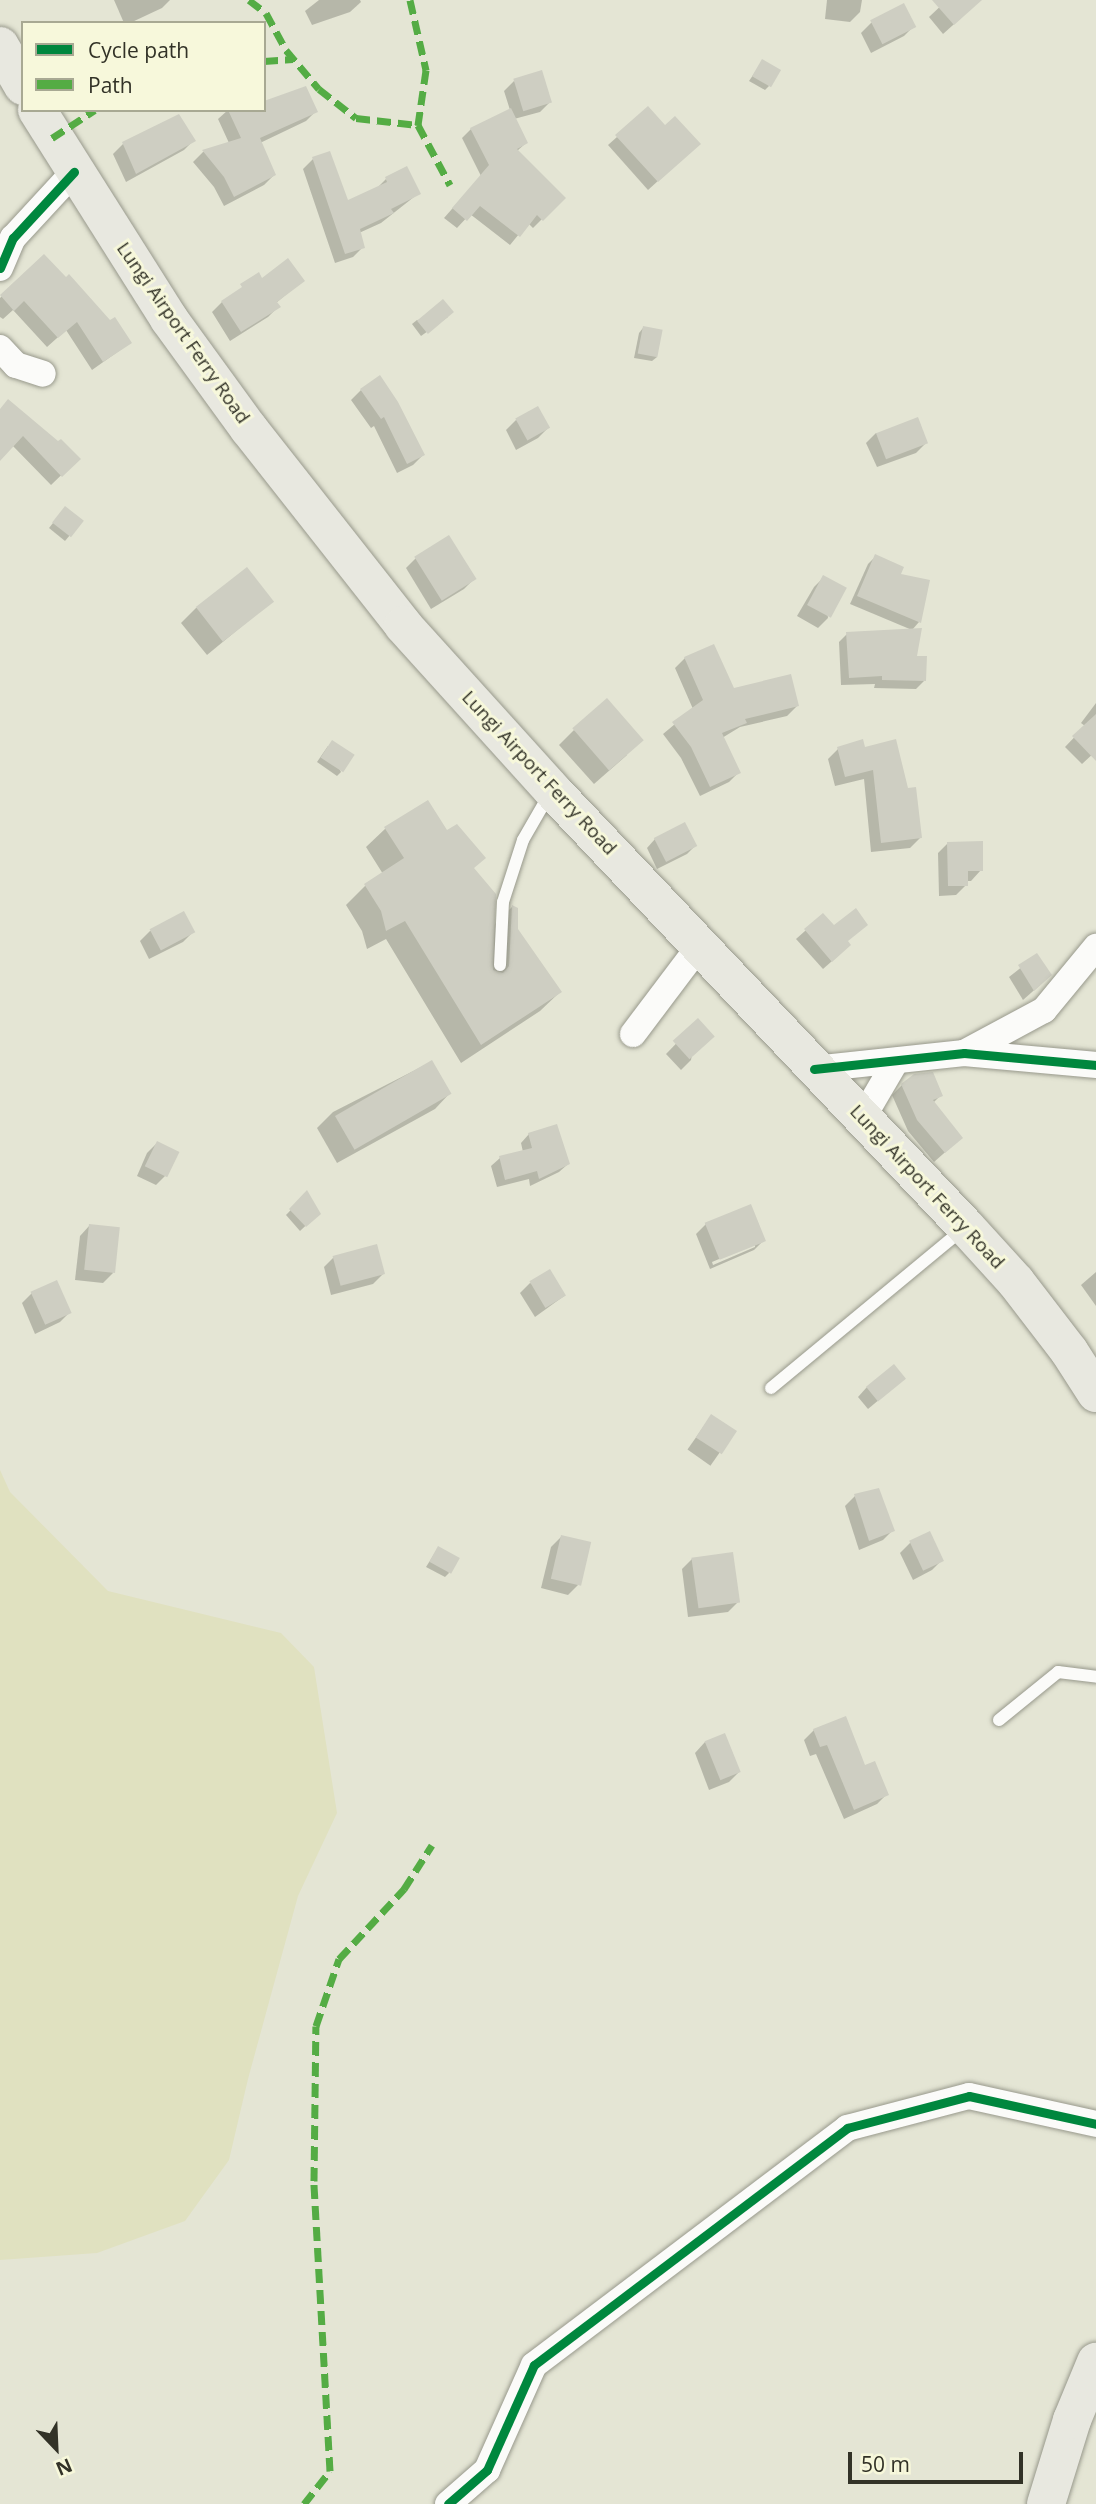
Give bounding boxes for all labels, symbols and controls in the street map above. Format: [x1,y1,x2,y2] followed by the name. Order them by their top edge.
[21,21,266,112] legend
[88,36,189,64] text: Cycle path
[88,71,133,99] text: Path
[112,238,254,428] street label: Lungi Airport Ferry Road
[457,686,621,860] street label: Lungi Airport Ferry Road
[845,1100,1009,1274] street label: Lungi Airport Ferry Road
[21,2413,91,2483] north arrow
[851,2438,1026,2482] scale bar
[861,2450,910,2478] text: 50 m
[52,2452,76,2482] text: N

